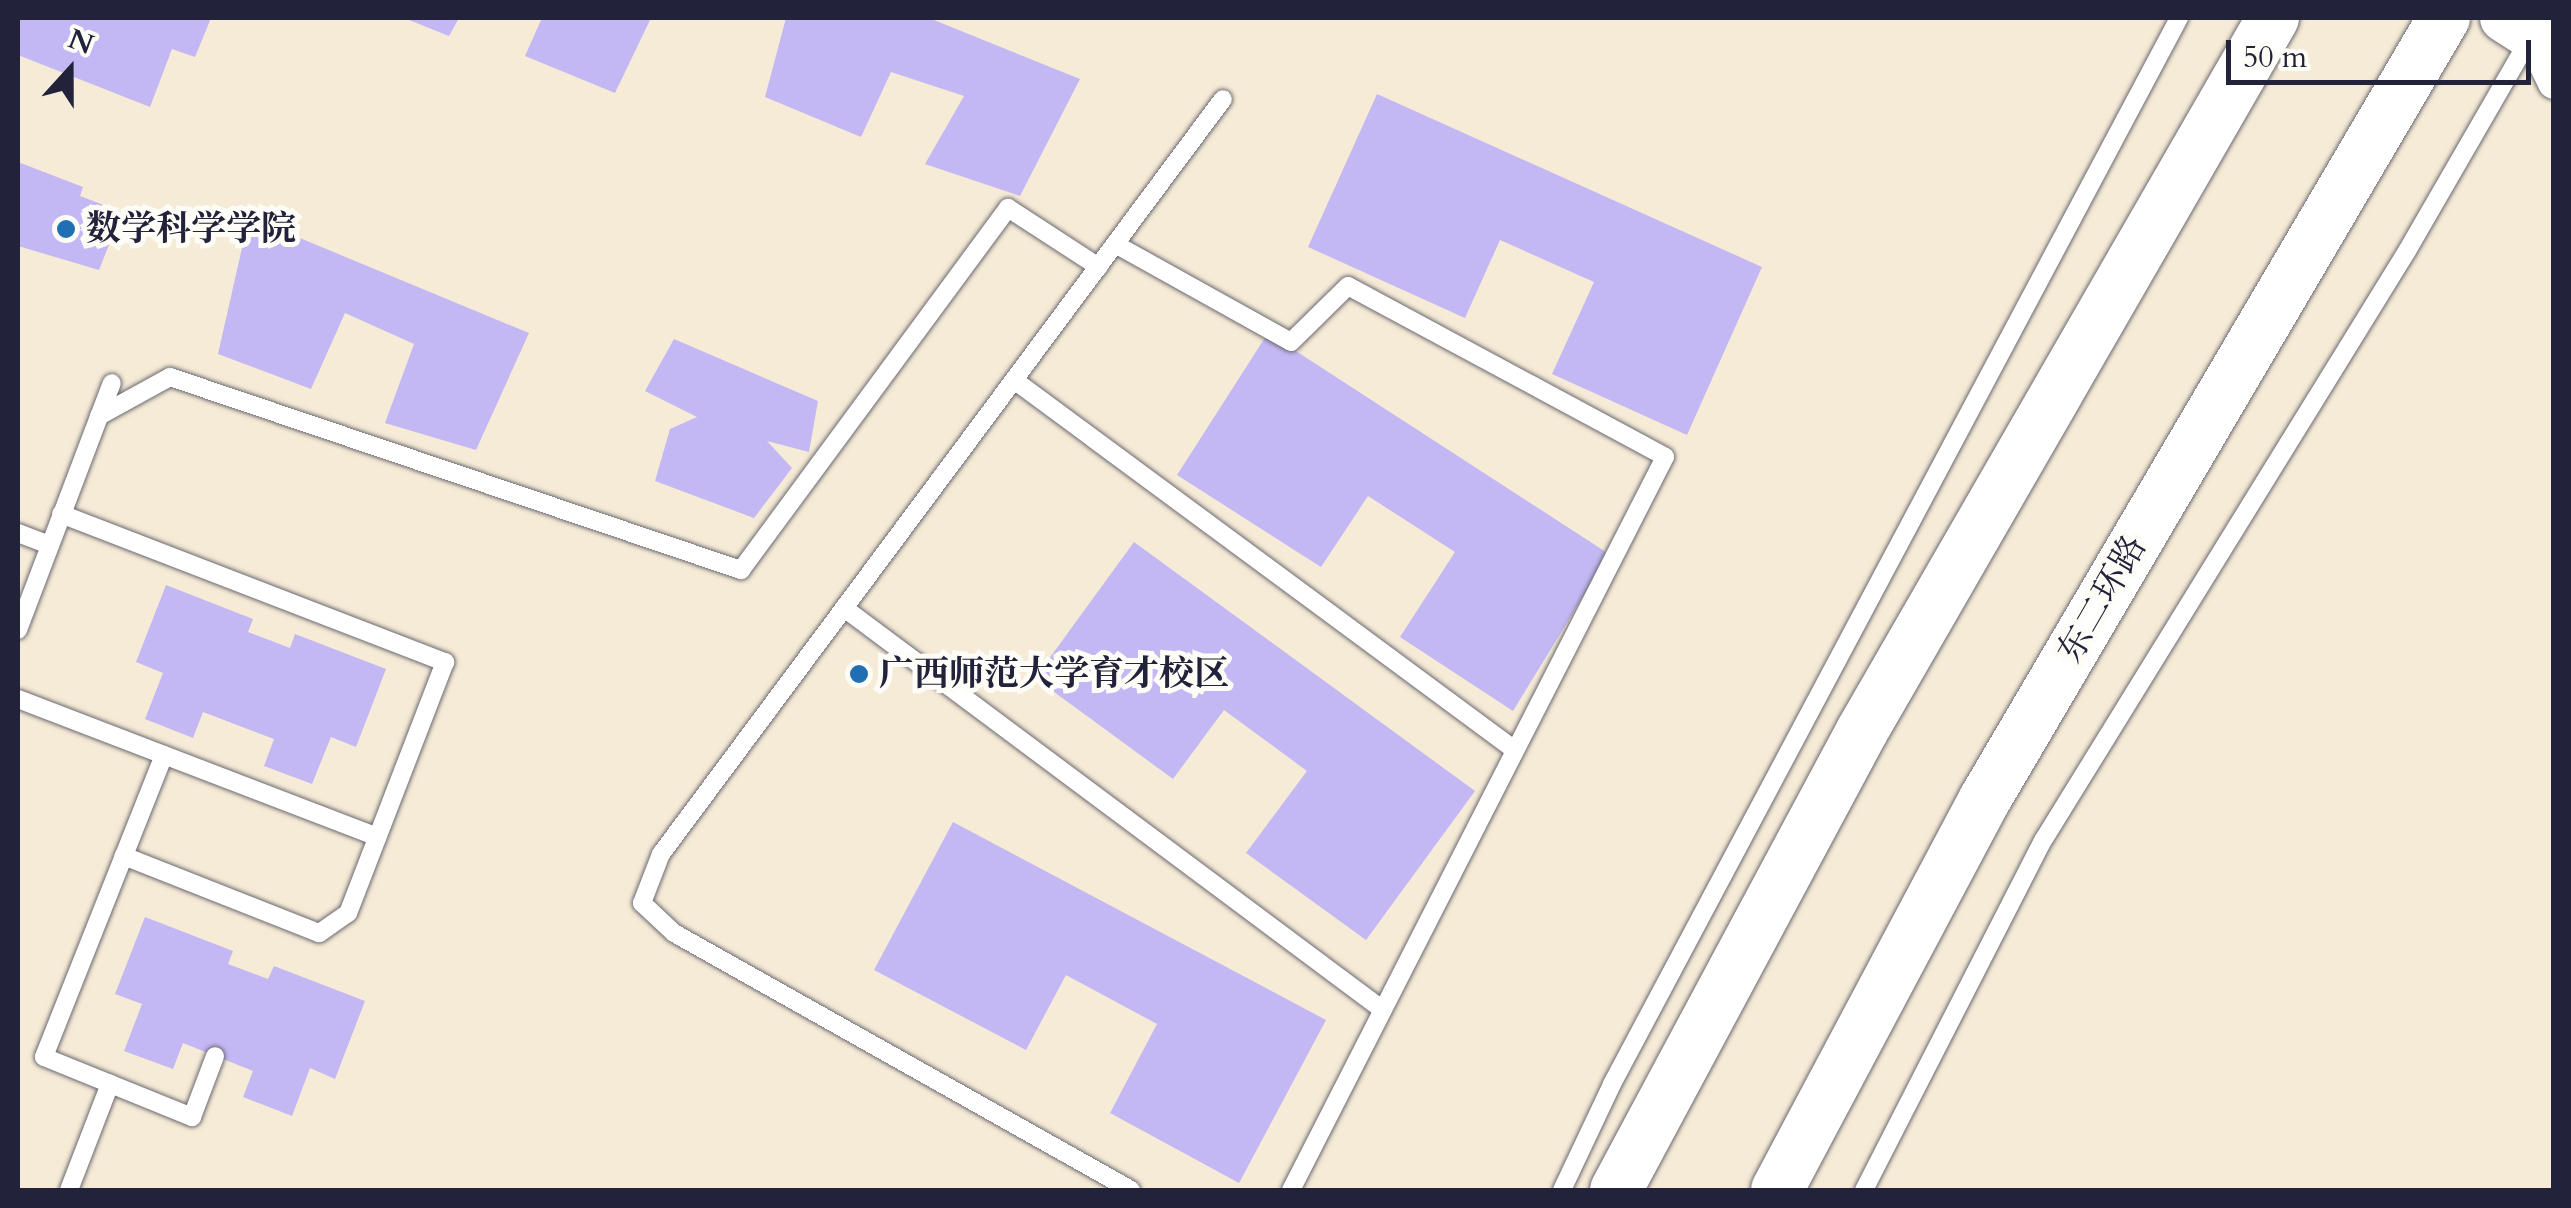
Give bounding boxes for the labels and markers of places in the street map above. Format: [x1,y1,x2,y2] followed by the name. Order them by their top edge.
[86,208,296,250] place label: 数学科学学院
[55,218,77,240] marker: 数学科学学院
[879,653,1229,695] place label: 广西师范大学育才校区
[848,663,870,685] marker: 广西师范大学育才校区

